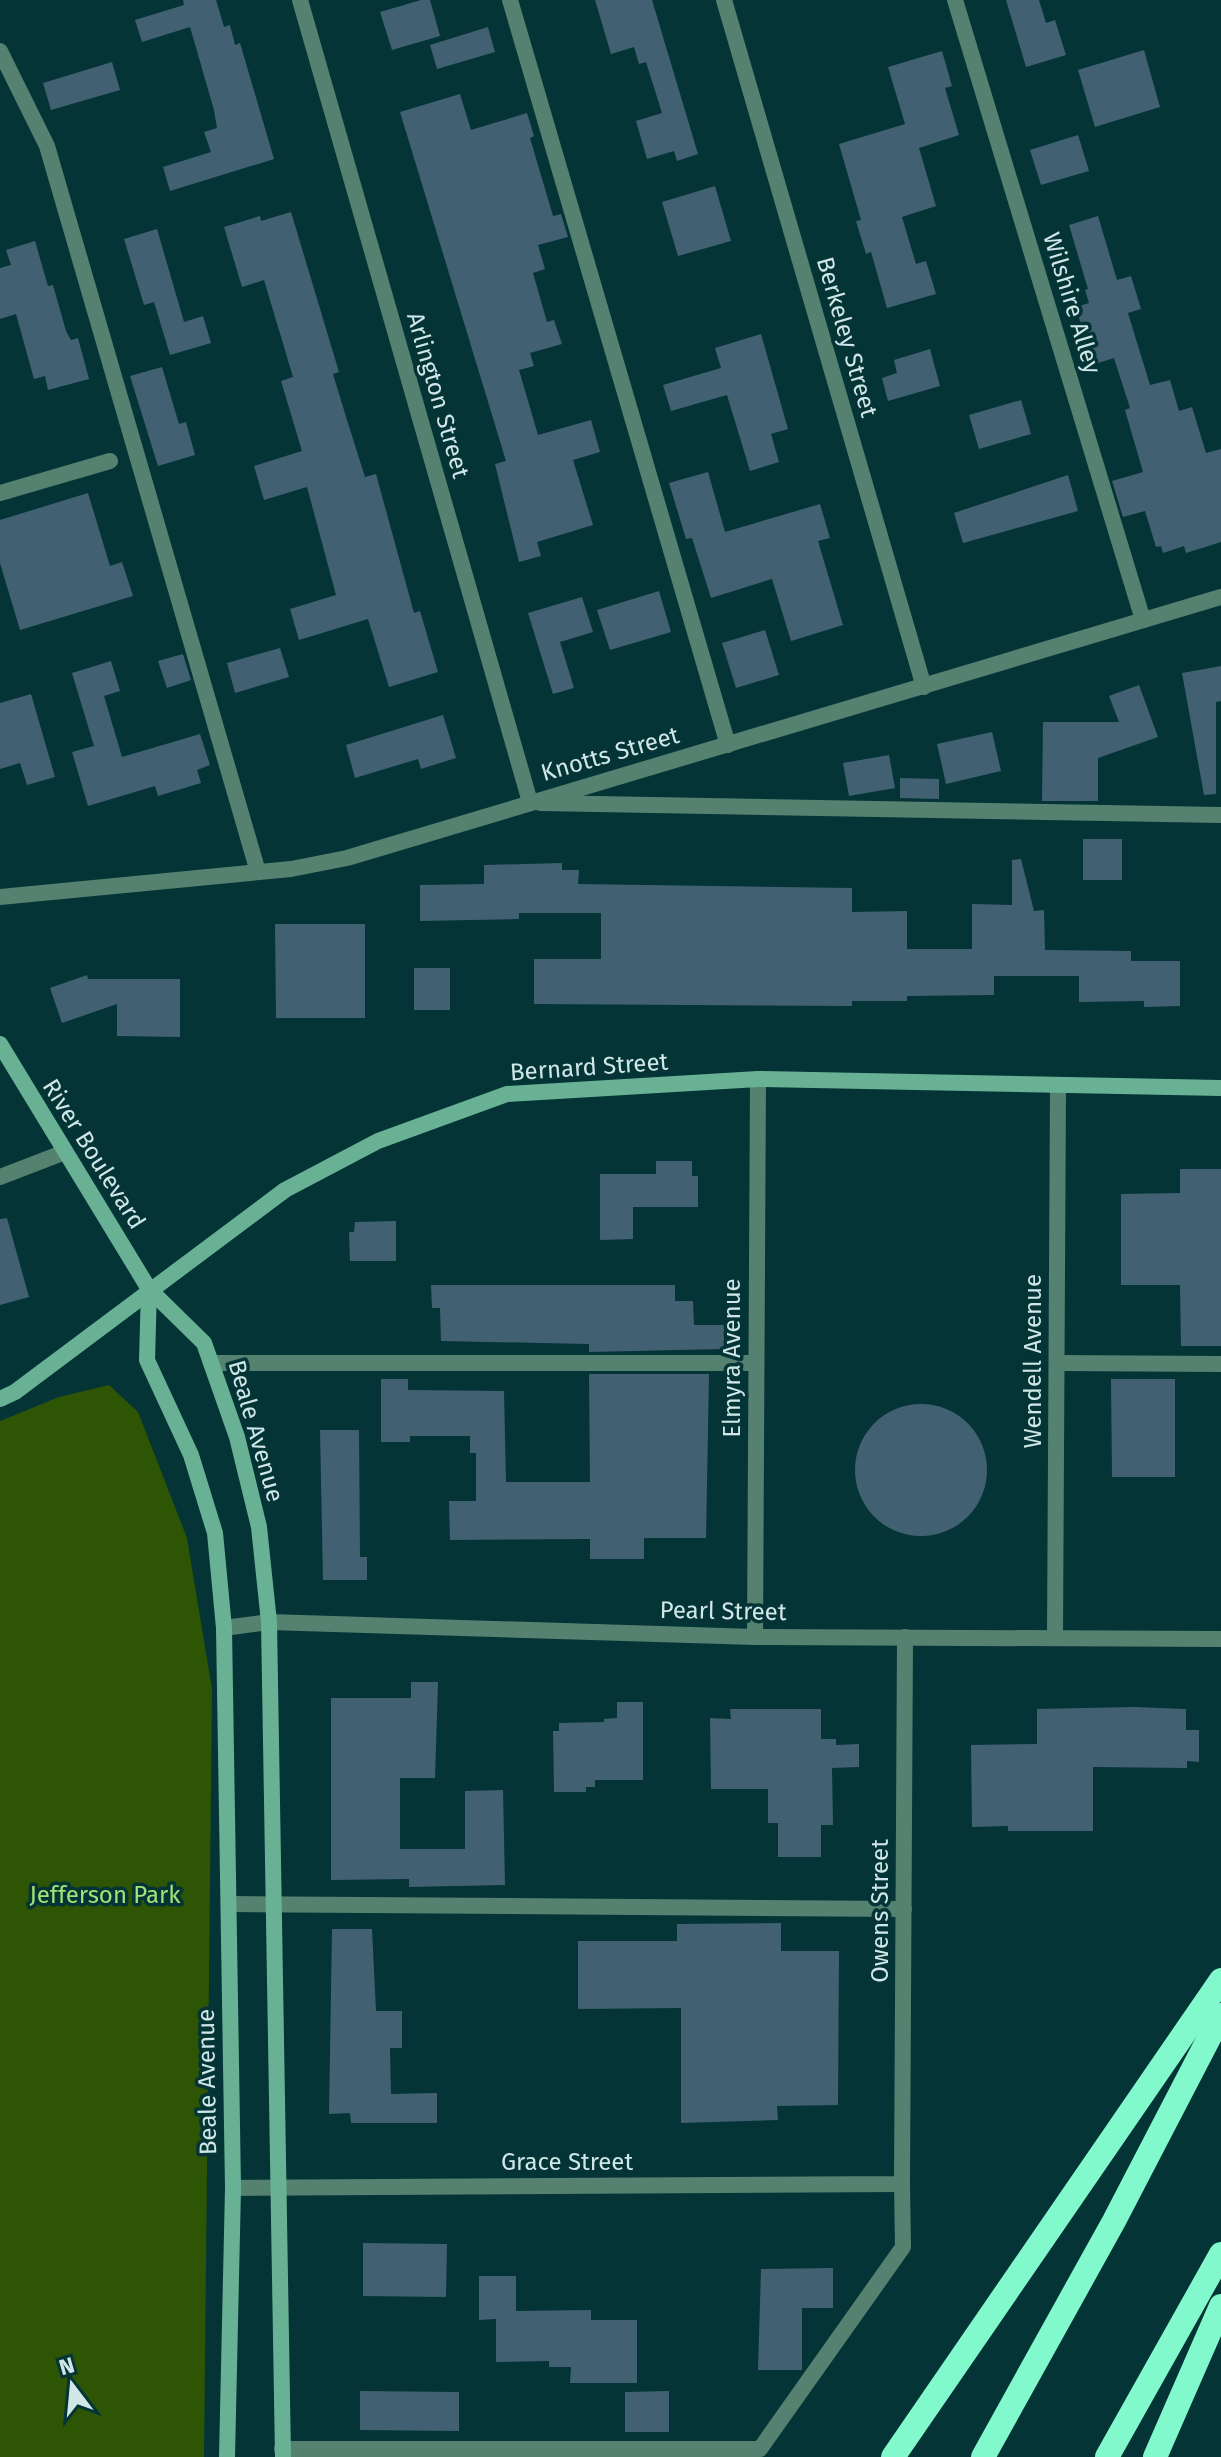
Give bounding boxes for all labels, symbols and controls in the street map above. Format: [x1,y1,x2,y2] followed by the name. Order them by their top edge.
[1037,229,1107,377] street label: Wilshire Alley
[811,254,883,421] street label: Berkeley Street
[401,309,475,481] street label: Arlington Street
[538,721,683,787] street label: Knotts Street
[509,1047,669,1086] street label: Bernard Street
[37,1074,151,1234] street label: River Boulevard
[1019,1274,1047,1448] street label: Wendell Avenue
[718,1278,746,1438] street label: Elmyra Avenue
[222,1357,290,1505] street label: Beale Avenue
[659,1596,787,1626] street label: Pearl Street
[866,1839,894,1983] street label: Owens Street
[29,1881,181,1909] park label: Jefferson Park
[192,2009,222,2155] street label: Beale Avenue
[501,2148,633,2176] street label: Grace Street
[32,2345,112,2425] north arrow
[56,2351,77,2381] text: N

